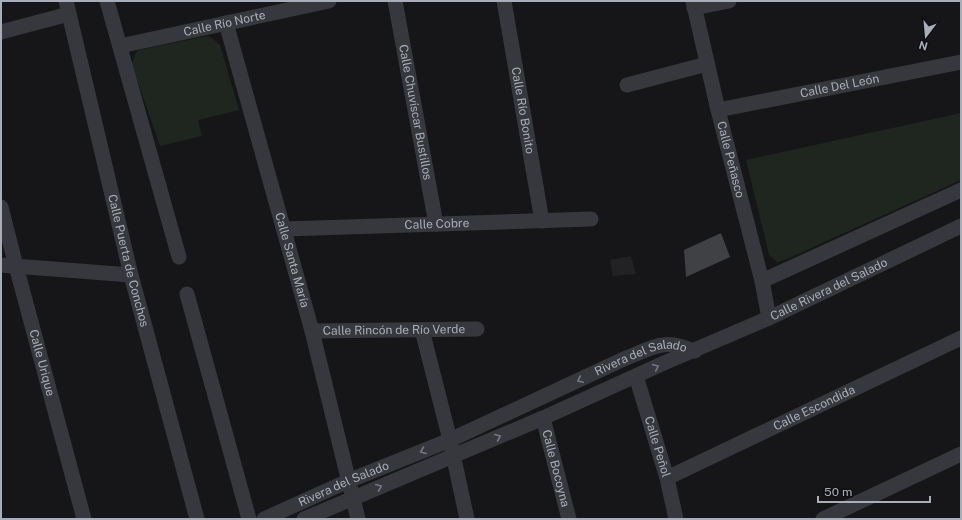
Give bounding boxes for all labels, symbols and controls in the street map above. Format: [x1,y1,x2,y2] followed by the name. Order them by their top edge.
[182,8,267,39] street label: Calle Río Norte
[906,16,946,56] north arrow
[917,39,929,53] text: N
[396,43,435,181] street label: Calle Chuvíscar Bustillos
[509,66,537,155] street label: Calle Río Bonito
[799,71,880,101] street label: Calle Del León
[714,120,747,200] street label: Calle Peñasco
[105,193,152,329] street label: Calle Puerta de Conchos
[272,211,312,309] street label: Calle Santa María
[404,216,470,232] street label: Calle Cobre
[768,255,890,323] street label: Calle Rivera del Salado
[323,322,465,338] street label: Calle Rincón de Río Verde
[26,328,58,398] street label: Calle Urique
[592,337,689,379] street label: Rivera del Salado
[651,364,659,372] one-way arrow
[576,375,584,383] one-way arrow
[771,382,857,433] street label: Calle Escondida
[642,415,673,479] street label: Calle Peñol
[539,428,573,509] street label: Calle Bocoyna
[495,433,502,441] one-way arrow
[420,446,427,454] one-way arrow
[296,458,391,510] street label: Rivera del Salado
[818,478,930,504] scale bar
[375,484,382,492] one-way arrow
[824,485,852,499] text: 50 m

